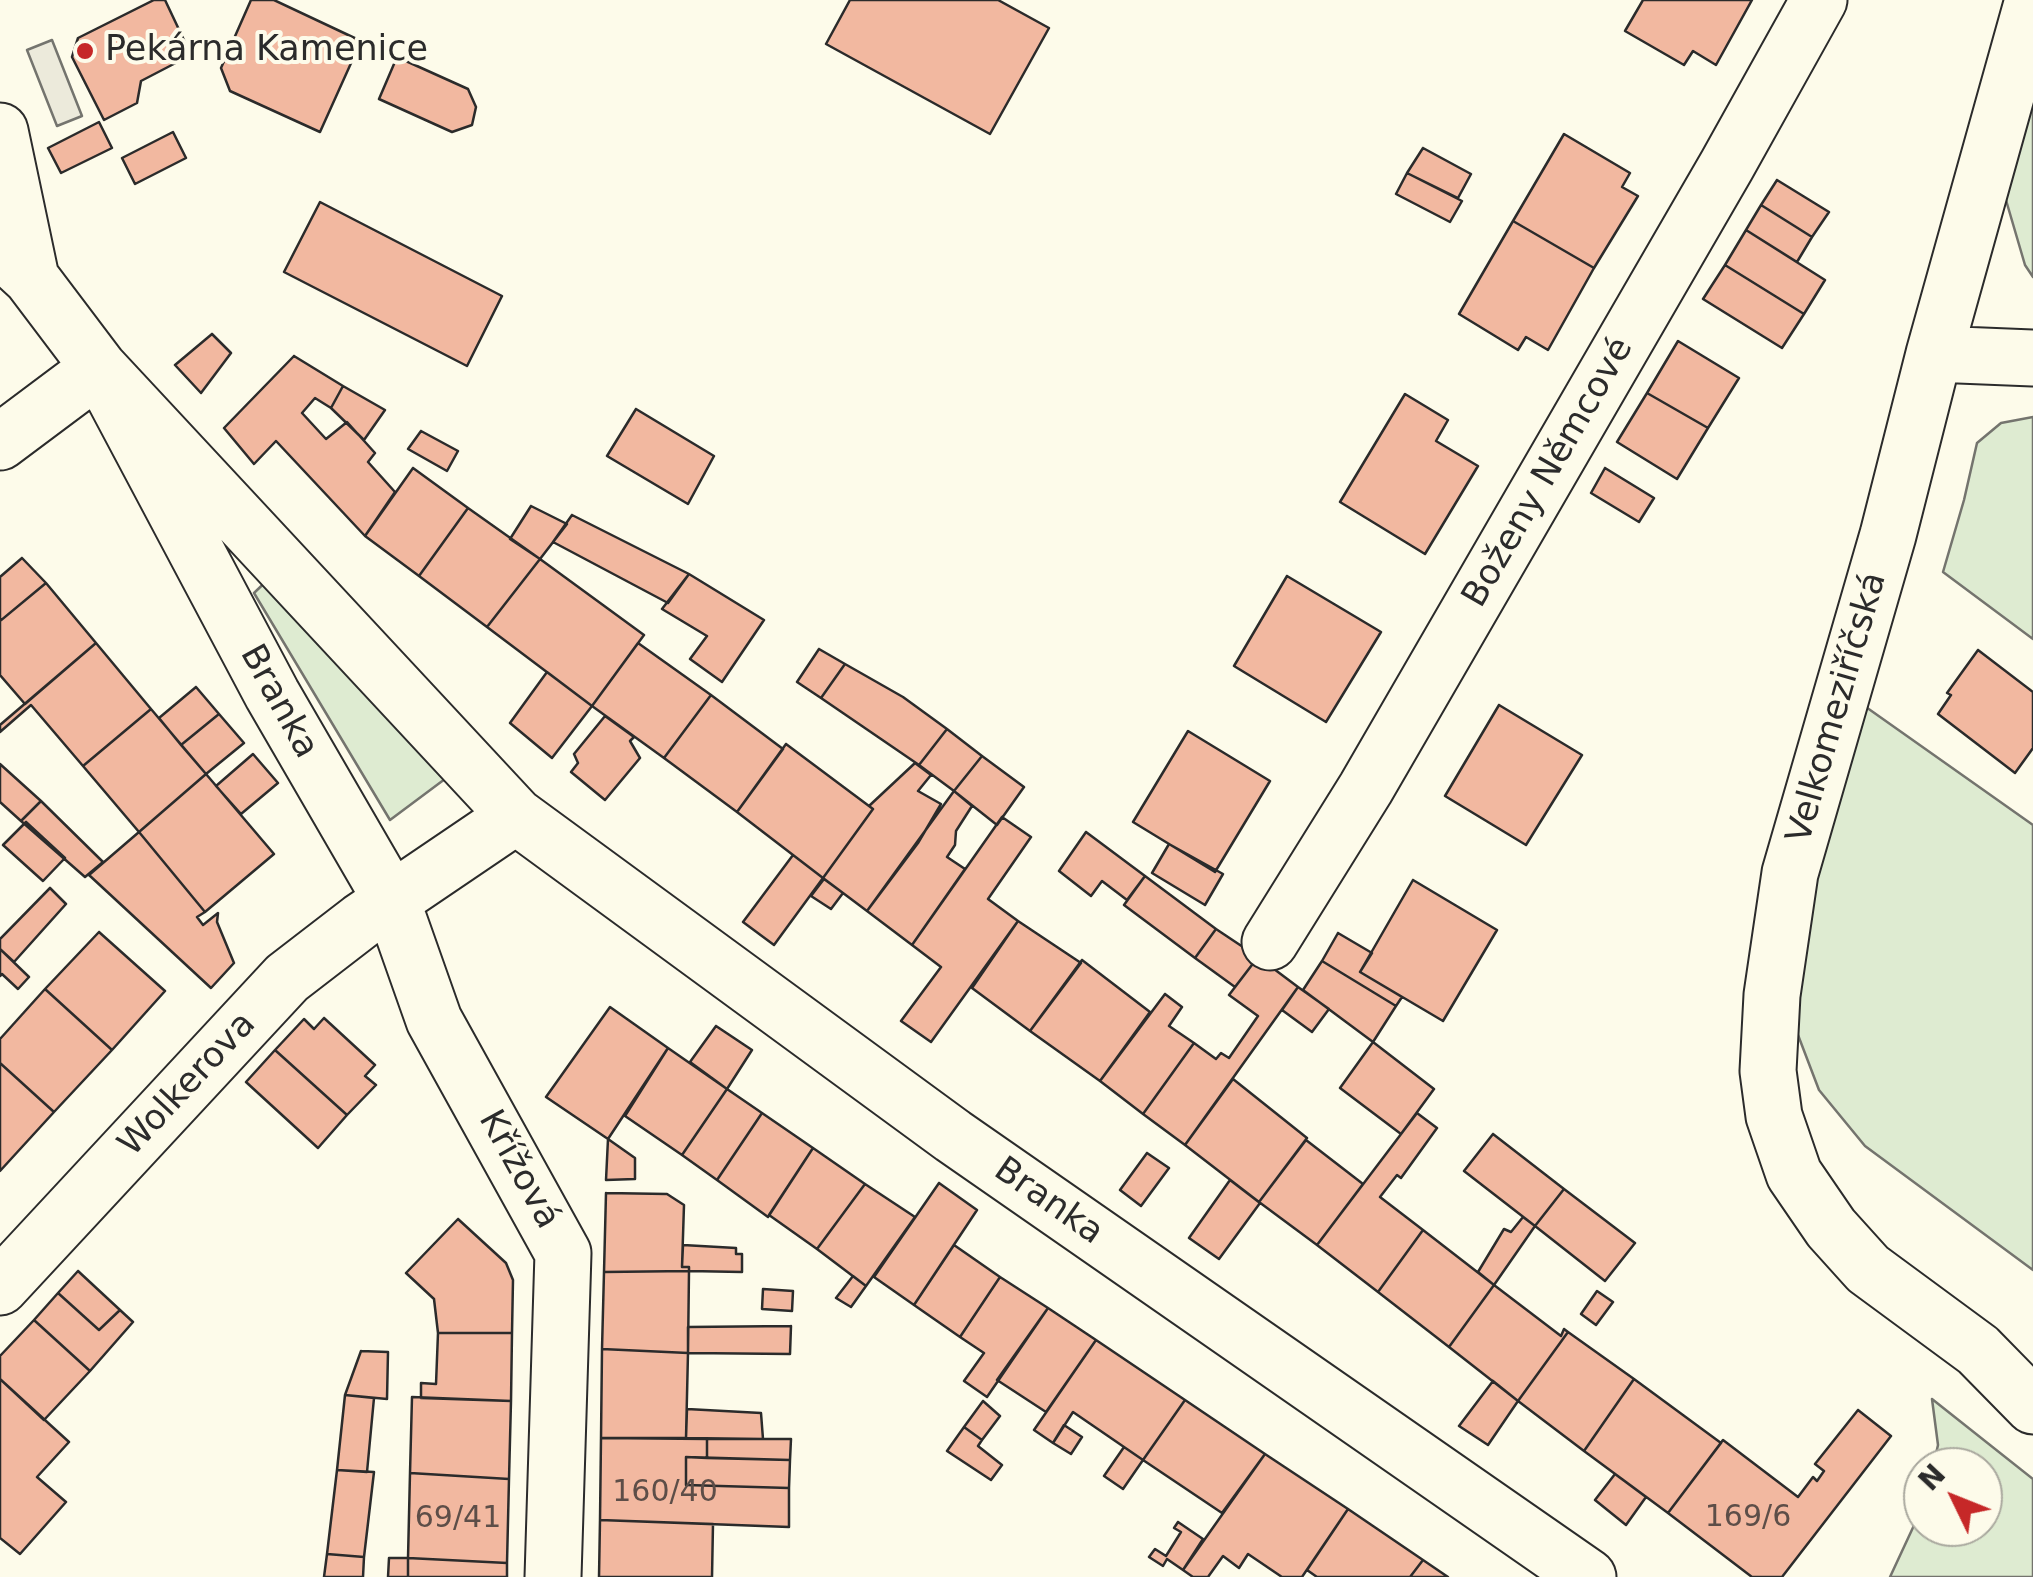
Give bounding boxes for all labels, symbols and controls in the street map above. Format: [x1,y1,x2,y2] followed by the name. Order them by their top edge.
[105,30,428,72] place label: Pekárna Kamenice
[74,40,96,62] marker: Pekárna Kamenice
[1455,331,1643,615] street label: Boženy Němcové
[1779,568,1897,848] street label: Velkomeziříčská
[230,638,326,766] street label: Branka
[111,1004,265,1166] street label: Wolkerova
[468,1103,568,1237] street label: Křížová
[986,1149,1110,1255] street label: Branka
[1903,1447,2003,1547] north arrow
[1912,1458,1952,1497] text: N
[612,1475,718,1511] house number: 160/40
[1705,1500,1791,1536] house number: 169/6
[415,1501,501,1537] house number: 69/41

